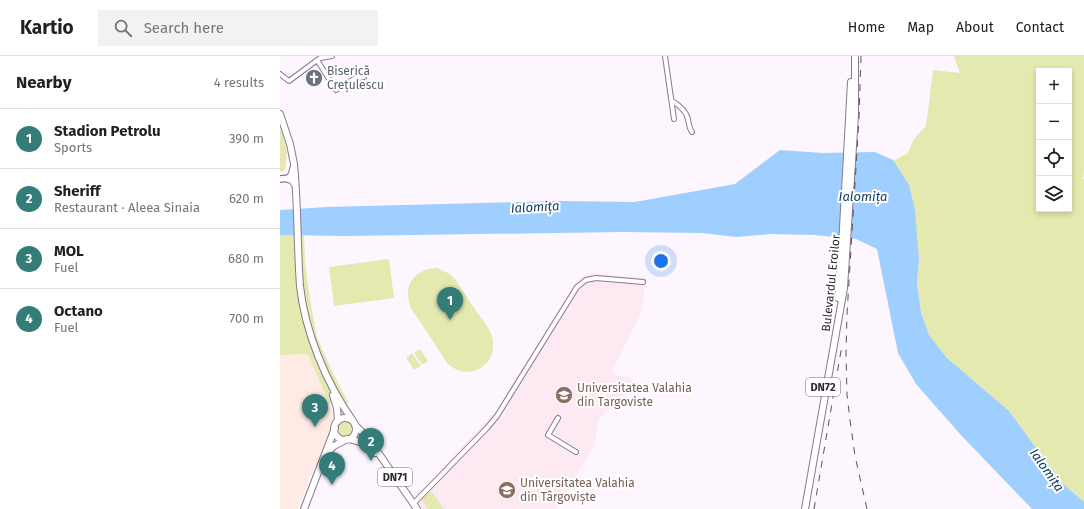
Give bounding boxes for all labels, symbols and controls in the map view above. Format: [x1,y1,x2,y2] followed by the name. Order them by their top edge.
[98,10,378,46] search box
[20,16,74,39] text: Kartio
[112,17,134,39] icon: search
[144,19,224,37] text: Search here
[848,19,885,36] text: Home
[907,19,934,36] text: Map
[956,19,994,36] text: About
[1016,19,1064,36] text: Contact
[327,64,384,93] place label: Biserică Crețulescu
[304,68,324,88] church icon: Biserică Crețulescu
[1036,68,1072,212] map controls
[1036,68,1072,104] button: +
[16,72,71,93] text: Nearby
[214,75,264,90] text: 4 results
[1036,104,1072,140] button: −
[54,122,161,140] text: Stadion Petrolu
[26,131,32,146] text: 1
[229,131,264,146] text: 390 m
[54,140,92,155] text: Sports
[1036,140,1072,176] button: locate
[1036,176,1072,212] button: layers
[54,182,100,200] text: Sheriff
[839,189,887,205] water label: Ialomița
[26,191,32,206] text: 2
[229,191,264,206] text: 620 m
[510,198,560,217] water label: Ialomița
[54,200,200,215] text: Restaurant · Aleea Sinaia
[819,233,843,332] street label: Bulevardul Eroilor
[54,242,84,260] text: MOL
[26,251,32,266] text: 3
[228,251,264,266] text: 680 m
[651,251,671,271] your location
[54,260,78,275] text: Fuel
[437,287,463,320] pin: 1
[54,302,103,320] text: Octano
[25,311,33,326] text: 4
[229,311,264,326] text: 700 m
[54,320,78,335] text: Fuel
[806,378,840,396] road number: DN72
[577,381,692,409] place label: Universitatea Valahia din Targoviste
[554,385,574,405] school or university icon: Universitatea Valahia din Targoviste
[302,394,328,427] pin: 3
[358,428,384,461] pin: 2
[1026,446,1067,495] water label: Ialomița
[319,452,345,485] pin: 4
[378,468,412,486] road number: DN71
[520,476,635,505] place label: Universitatea Valahia din Târgoviște
[497,480,517,500] school or university icon: Universitatea Valahia din Târgoviște

